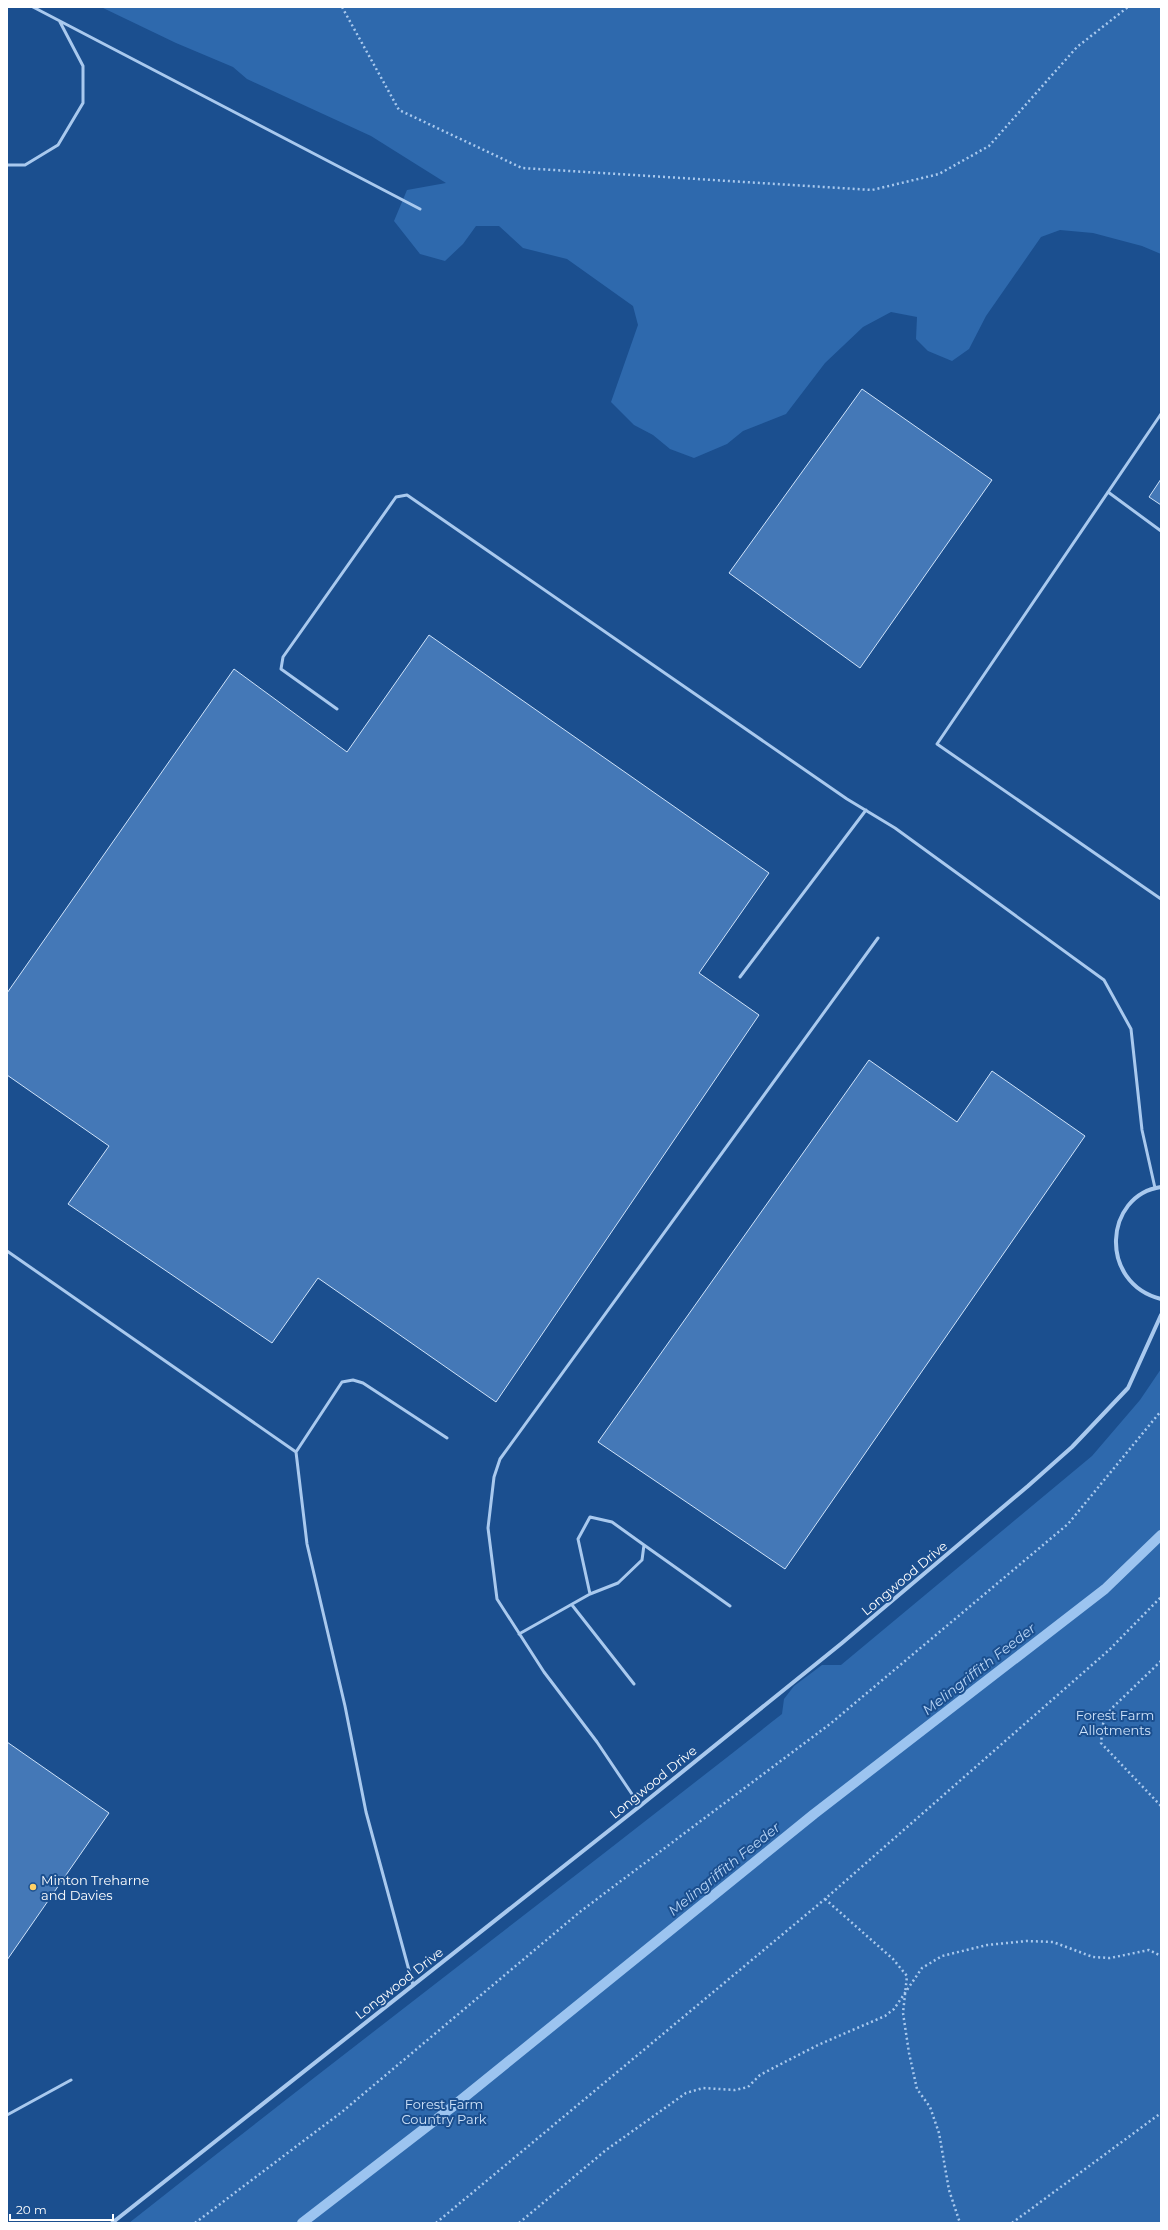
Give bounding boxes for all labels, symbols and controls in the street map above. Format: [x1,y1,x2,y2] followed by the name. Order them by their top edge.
[858,1537,950,1619] street label: Longwood Drive
[919,1619,1040,1719] water label: Melingriffith Feeder
[1076,1707,1154,1738] park label: Forest Farm Allotments
[606,1742,700,1822] street label: Longwood Drive
[664,1818,784,1920] water label: Melingriffith Feeder
[41,1872,150,1903] place label: Minton Treharne and Davies
[28,1882,38,1892] marker: Minton Treharne and Davies
[352,1944,446,2022] street label: Longwood Drive
[401,2096,487,2127] park label: Forest Farm Country Park
[10,2196,113,2222] scale bar
[16,2202,47,2217] text: 20 m

